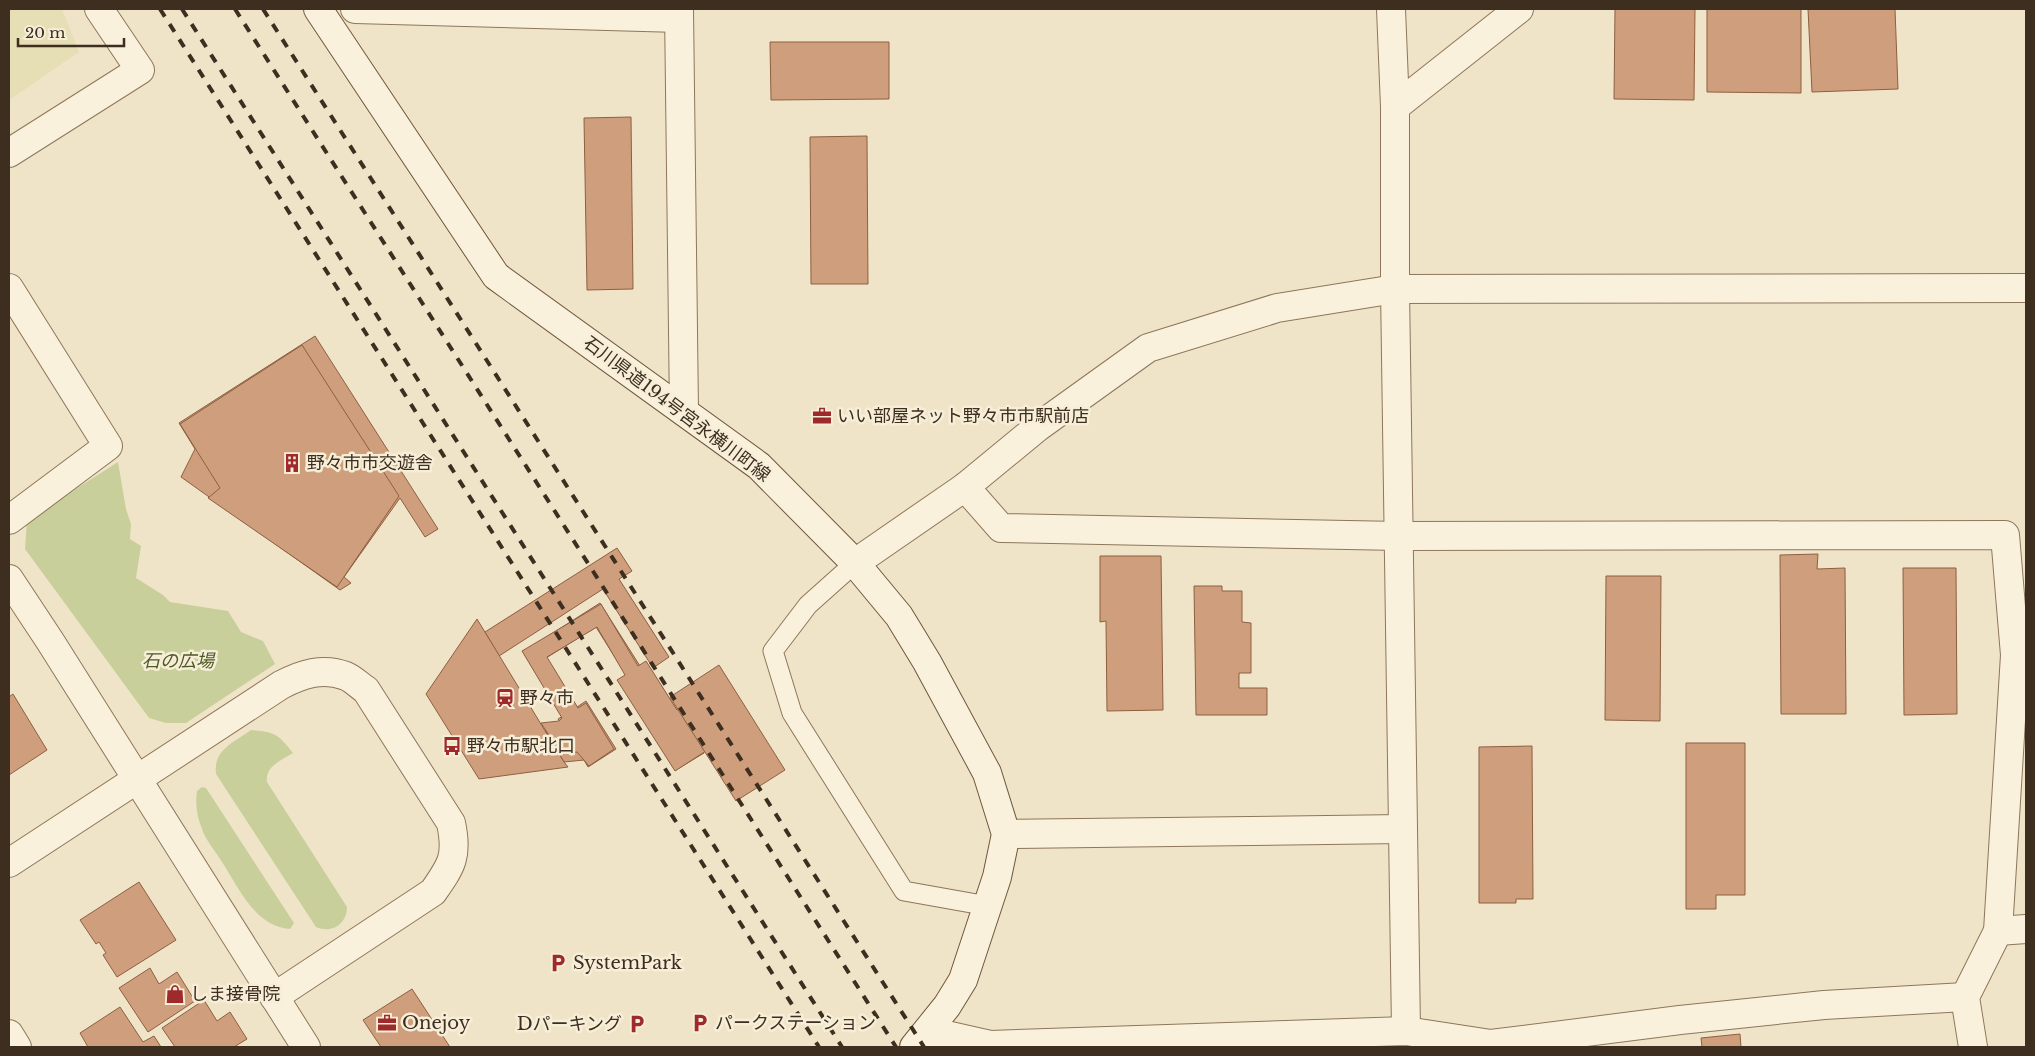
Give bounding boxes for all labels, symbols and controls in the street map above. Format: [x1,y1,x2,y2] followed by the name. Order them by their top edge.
[18,15,124,47] scale bar
[25,23,65,42] text: 20 m
[579,332,775,486] street label: 石川県道194号宮永横川町線
[811,405,833,427] office icon: いい部屋ネット野々市市駅前店
[837,405,1089,427] place label: いい部屋ネット野々市市駅前店
[281,452,303,474] building icon: 野々市市交遊舎
[307,452,433,474] place label: 野々市市交遊舎
[142,650,216,672] park label: 石の広場
[494,687,516,709] station icon: 野々市
[520,687,574,709] place label: 野々市
[441,735,463,757] bus stop icon: 野々市駅北口
[467,735,575,757] place label: 野々市駅北口
[547,952,569,974] parking icon: SystemPark
[573,952,682,974] place label: SystemPark
[164,983,186,1005] shop icon: しま接骨院
[190,983,280,1005] place label: しま接骨院
[376,1012,398,1034] office icon: Onejoy
[402,1012,471,1034] place label: Onejoy
[689,1012,711,1034] parking icon: パークステーション
[715,1012,876,1034] place label: パークステーション
[517,1013,622,1035] place label: Dパーキング
[626,1013,648,1035] parking icon: Dパーキング

